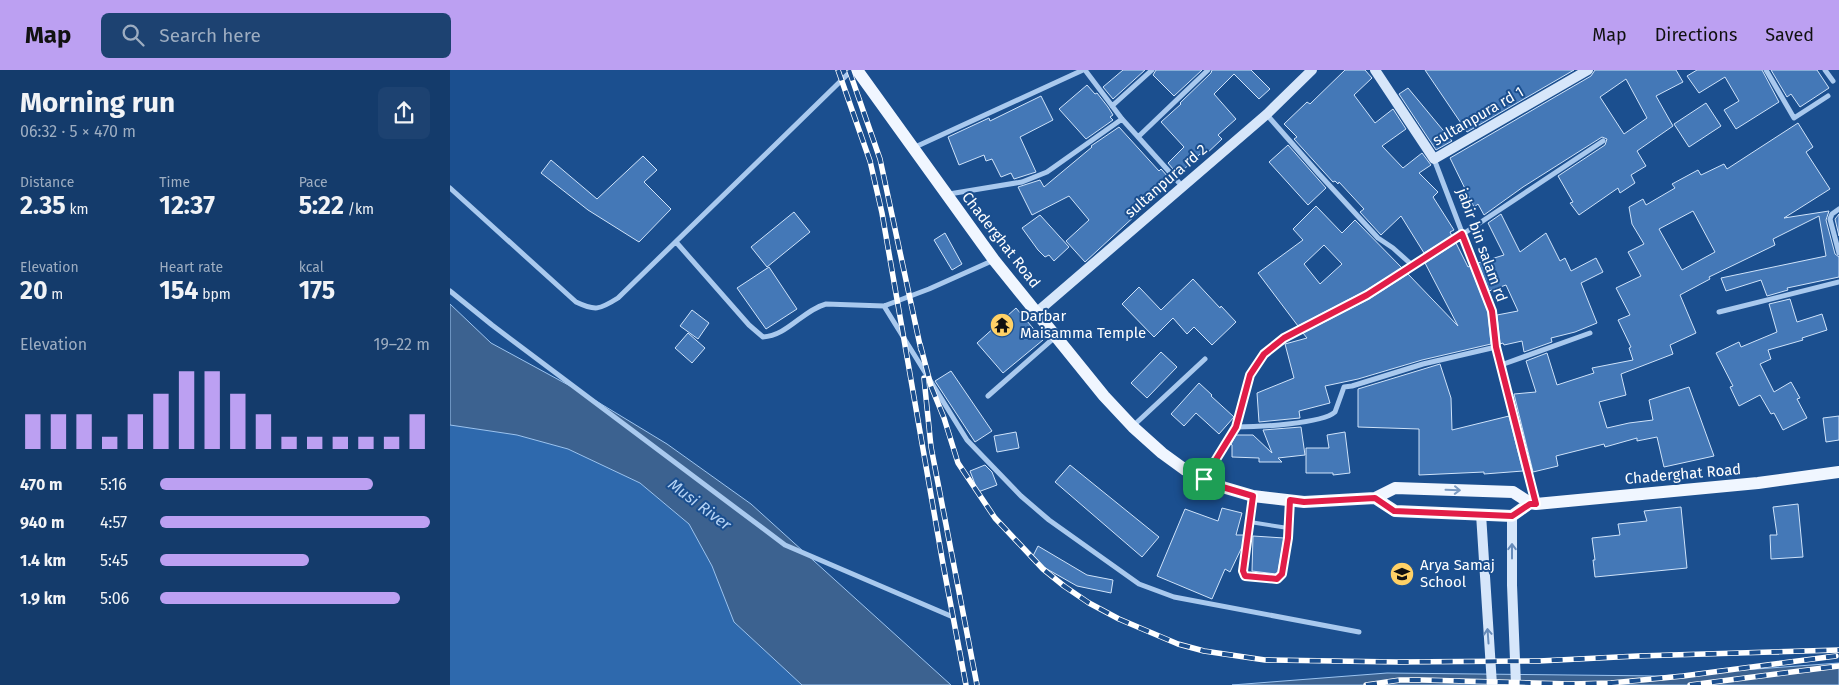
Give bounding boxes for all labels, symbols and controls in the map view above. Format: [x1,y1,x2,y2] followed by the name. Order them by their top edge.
[101,13,451,58] search box
[25,21,71,49] text: Map
[119,21,147,49] icon: search
[159,24,261,47] text: Search here
[1592,24,1627,46] text: Map
[1655,24,1737,46] text: Directions
[1765,24,1814,46] text: Saved
[1429,83,1527,149] street label: sultanpura rd 1
[20,86,175,119] text: Morning run
[378,87,430,139] button: share
[20,122,136,141] text: 06:32 · 5 × 470 m
[1121,140,1211,222] street label: sultanpura rd 2
[20,174,74,191] text: Distance
[159,174,190,191] text: Time
[299,174,328,191] text: Pace
[1453,185,1511,304] street label: jabir bin salam rd
[958,188,1044,292] street label: Chaderghat Road
[20,191,66,221] text: 2.35
[159,191,215,221] text: 12:37
[299,191,344,221] text: 5:22
[66,201,89,218] text: km
[344,201,374,218] text: /km
[20,259,79,276] text: Elevation
[159,259,223,276] text: Heart rate
[299,259,324,276] text: kcal
[20,276,48,306] text: 20
[159,276,198,306] text: 154
[299,276,335,306] text: 175
[48,286,63,303] text: m
[198,286,231,303] text: bpm
[1020,307,1146,342] place label: Darbar Maisamma Temple
[989,312,1015,338] temple icon: Darbar Maisamma Temple
[20,335,87,354] text: Elevation
[374,335,430,354] text: 19–22 m
[1183,458,1225,500] pin
[1624,460,1742,488] street label: Chaderghat Road
[1190,465,1218,493] icon: arrive
[20,475,63,494] text: 470 m
[100,475,127,494] text: 5:16
[665,475,736,535] water label: Musi River
[1445,486,1461,495] one-way arrow
[20,513,65,532] text: 940 m
[100,513,127,532] text: 4:57
[1507,543,1517,560] one-way arrow
[20,551,66,570] text: 1.4 km
[100,551,128,570] text: 5:45
[1420,556,1495,591] place label: Arya Samaj School
[1389,561,1415,587] school or university icon: Arya Samaj School
[20,589,66,608] text: 1.9 km
[100,589,129,608] text: 5:06
[1484,629,1493,645] one-way arrow

